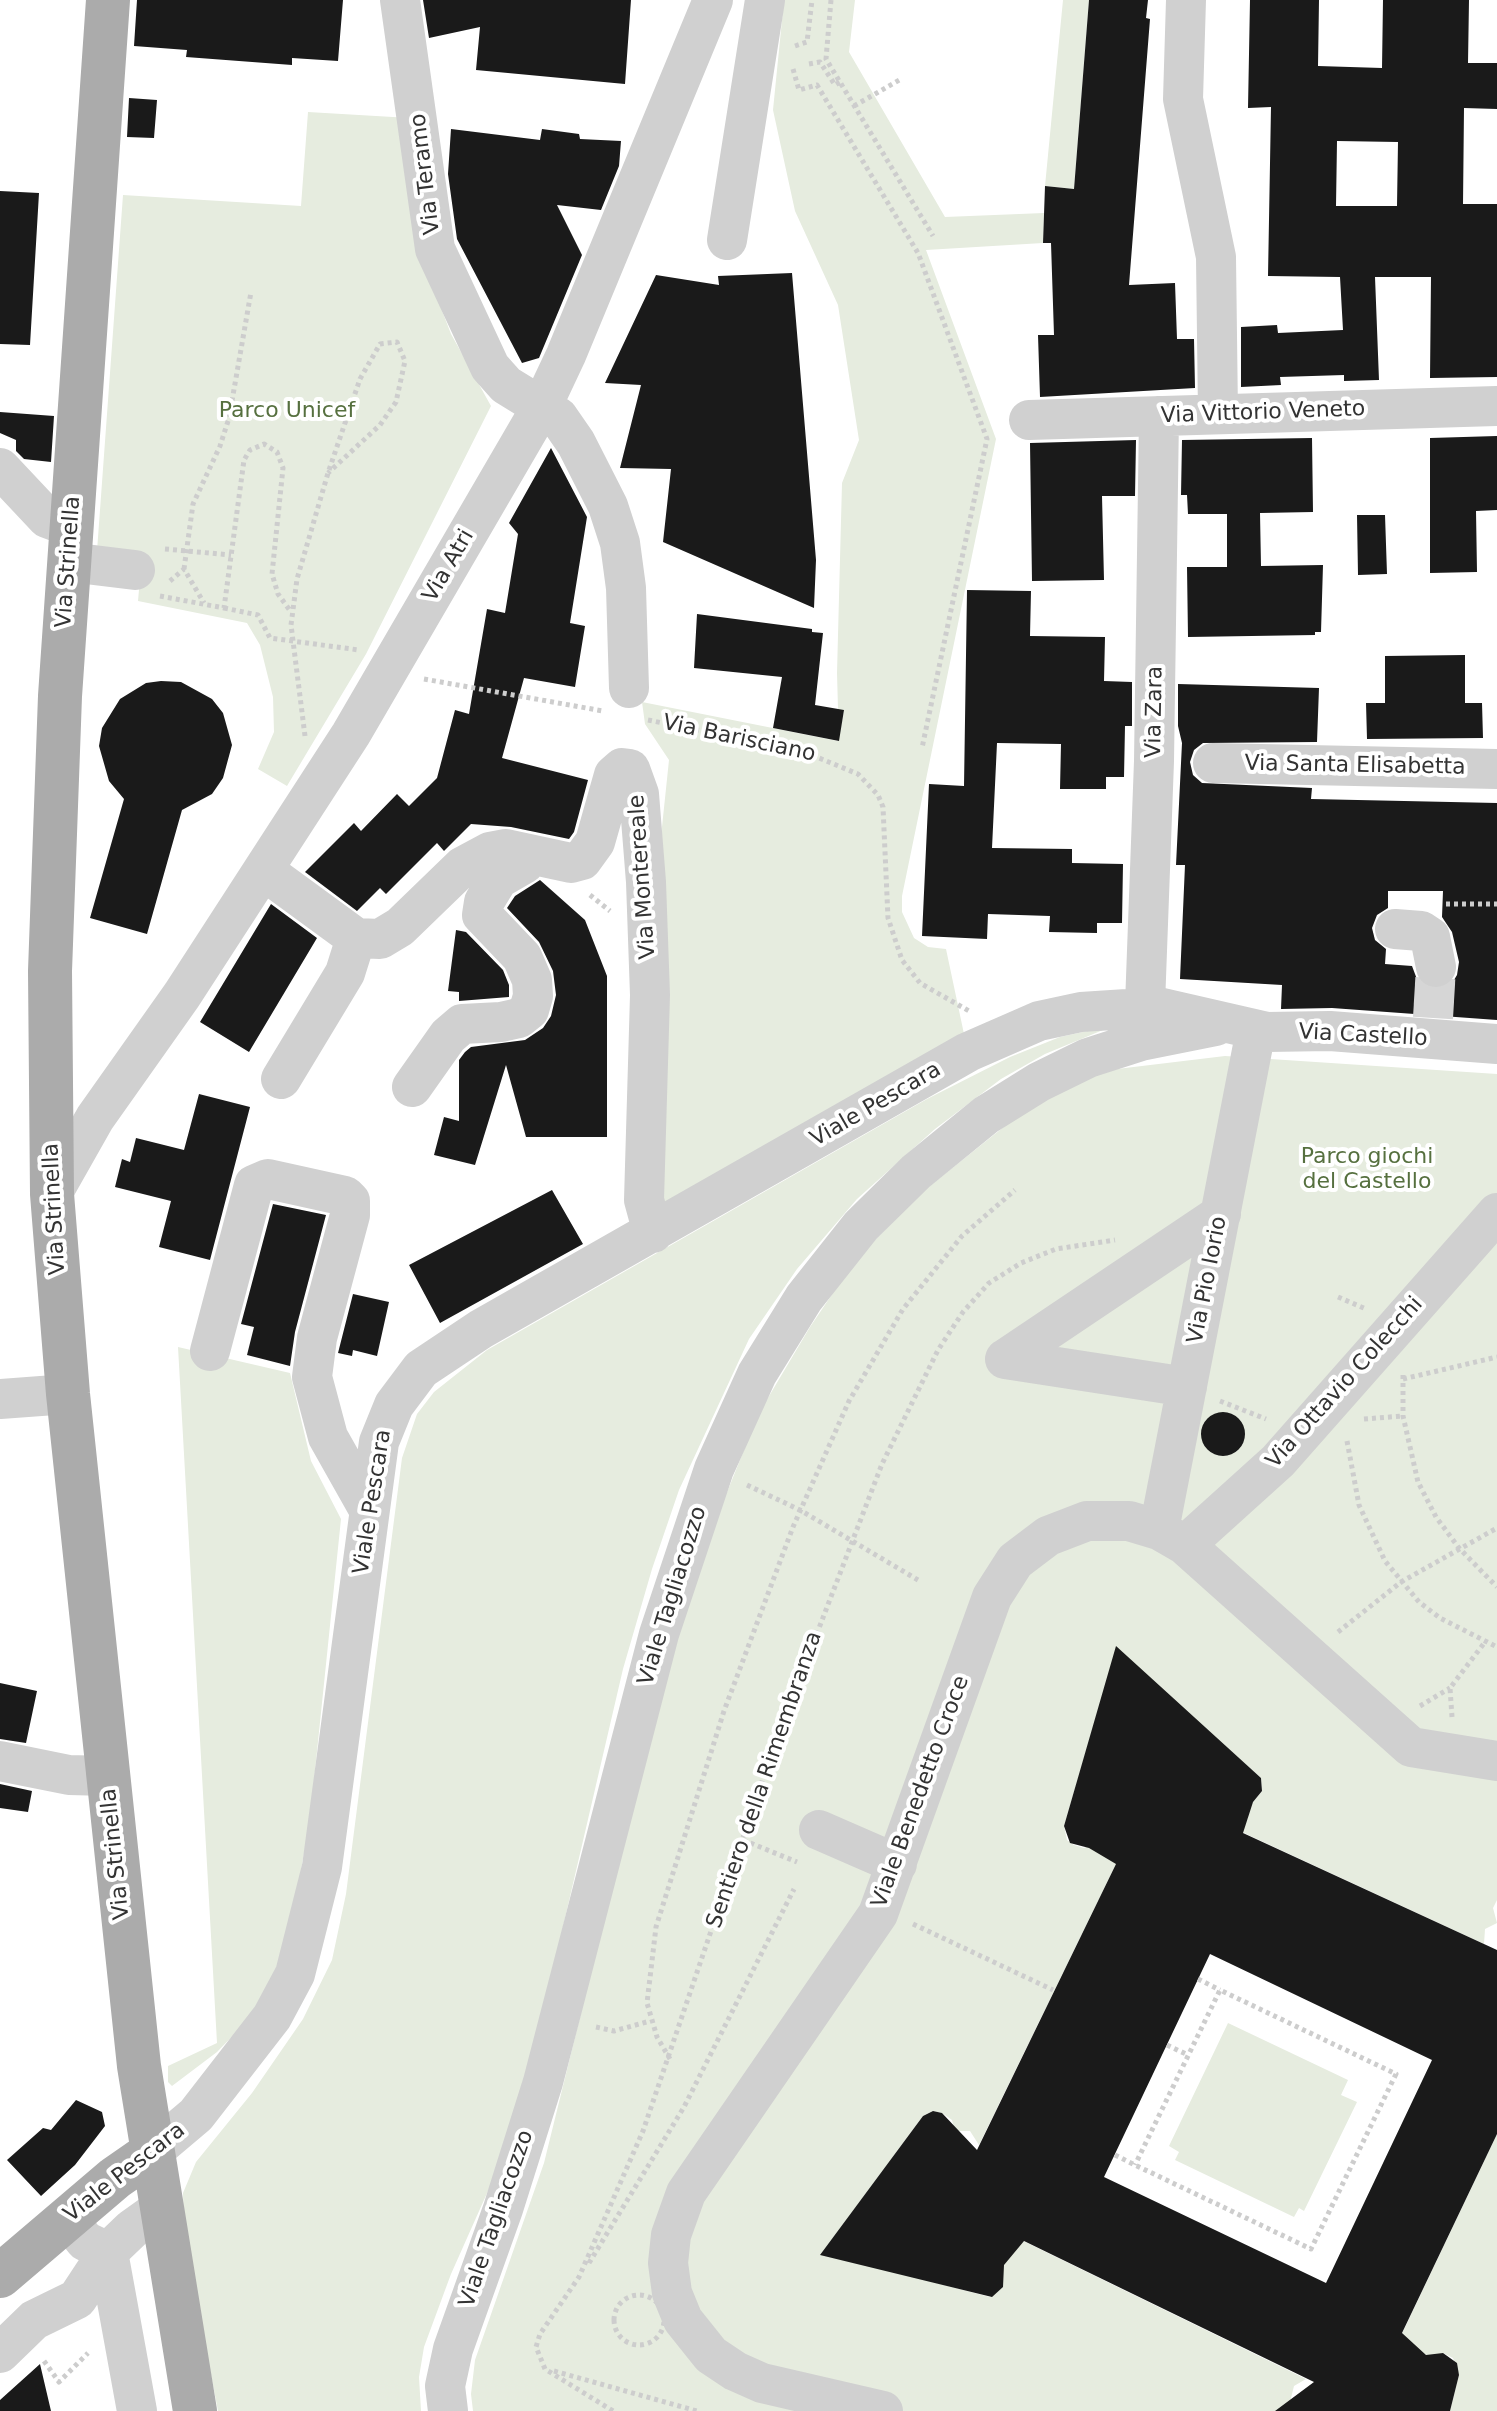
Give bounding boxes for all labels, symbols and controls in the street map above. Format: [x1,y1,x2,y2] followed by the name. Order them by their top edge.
[405,112,447,236] street label: Via Teramo
[1160,396,1366,430] street label: Via Vittorio Veneto
[219,398,355,424] park label: Parco Unicef
[51,495,87,629] street label: Via Strinella
[418,525,480,607] street label: Via Atri
[1141,666,1169,758] street label: Via Zara
[660,710,818,768] street label: Via Barisciano
[1244,751,1466,781] street label: Via Santa Elisabetta
[624,794,662,960] street label: Via Montereale
[1298,1019,1428,1053] street label: Via Castello
[806,1057,946,1153] street label: Viale Pescara
[38,1142,72,1276] street label: Via Strinella
[1301,1144,1433,1196] park label: Parco giochi del Castello
[1183,1214,1233,1346] street label: Via Pio Iorio
[1261,1292,1429,1474] street label: Via Ottavio Colecchi
[349,1428,397,1576] street label: Viale Pescara
[633,1503,713,1689] street label: Viale Tagliacozzo
[702,1628,828,1932] street label: Sentiero della Rimembranza
[867,1672,975,1912] street label: Viale Benedetto Croce
[96,1787,136,1921] street label: Via Strinella
[59,2118,191,2228] street label: Viale Pescara
[454,2127,540,2311] street label: Viale Tagliacozzo

